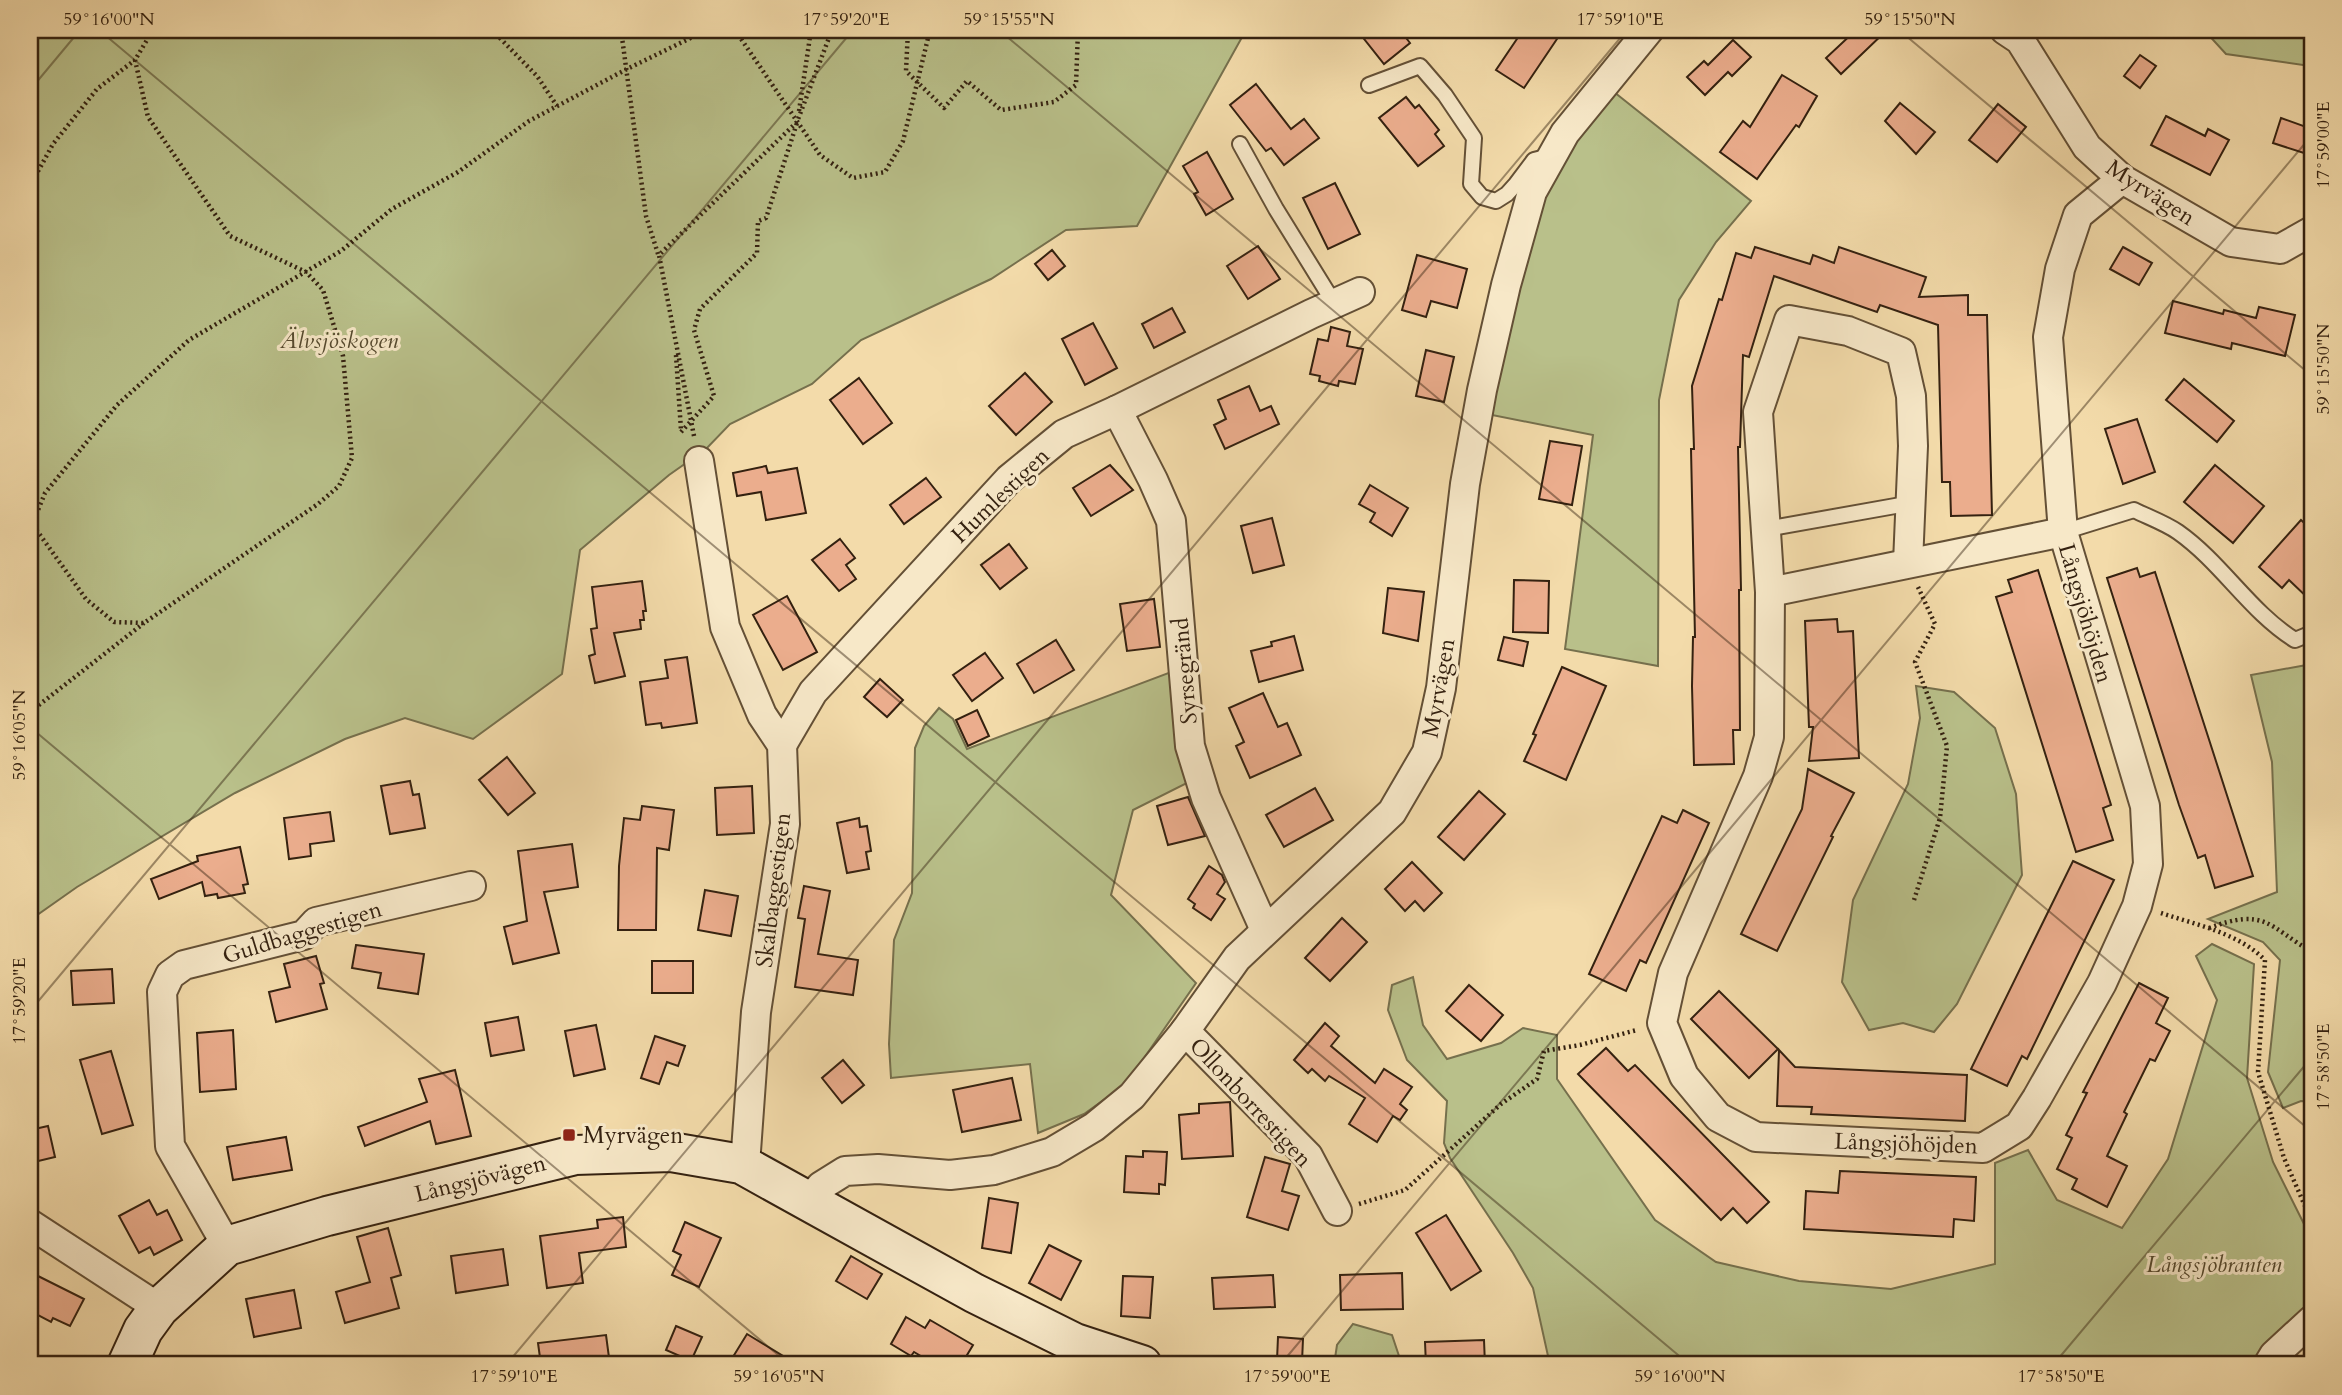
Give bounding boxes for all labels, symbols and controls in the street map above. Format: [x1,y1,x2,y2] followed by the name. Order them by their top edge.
[63,7,155,32] text: 59°16'00"N
[802,7,890,32] text: 17°59'20"E
[963,7,1055,32] text: 59°15'55"N
[1576,7,1664,32] text: 17°59'10"E
[1864,7,1956,32] text: 59°15'50"N
[2311,101,2336,189] text: 17°59'00"E
[2100,152,2201,233] street label: Myrvägen
[2311,323,2336,415] text: 59°15'50"N
[279,325,399,356] park label: Älvsjöskogen
[944,441,1056,550] street label: Humlestigen
[2051,540,2120,686] street label: Långsjöhöjden
[1164,616,1205,726] street label: Syrsegränd
[1415,636,1462,740] street label: Myrvägen
[7,689,32,781] text: 59°16'05"N
[749,811,798,969] street label: Skalbaggestigen
[219,893,386,971] street label: Guldbaggestigen
[7,957,32,1045] text: 17°59'20"E
[2311,1023,2336,1111] text: 17°58'50"E
[1182,1031,1319,1174] street label: Ollonborrestigen
[583,1120,683,1151] place label: Myrvägen
[1834,1126,1978,1161] street label: Långsjöhöjden
[561,1127,577,1143] marker: Myrvägen
[411,1147,549,1210] street label: Långsjövägen
[2146,1249,2283,1280] park label: Långsjöbranten
[470,1364,558,1389] text: 17°59'10"E
[733,1364,825,1389] text: 59°16'05"N
[1243,1364,1331,1389] text: 17°59'00"E
[1634,1364,1726,1389] text: 59°16'00"N
[2017,1364,2105,1389] text: 17°58'50"E

